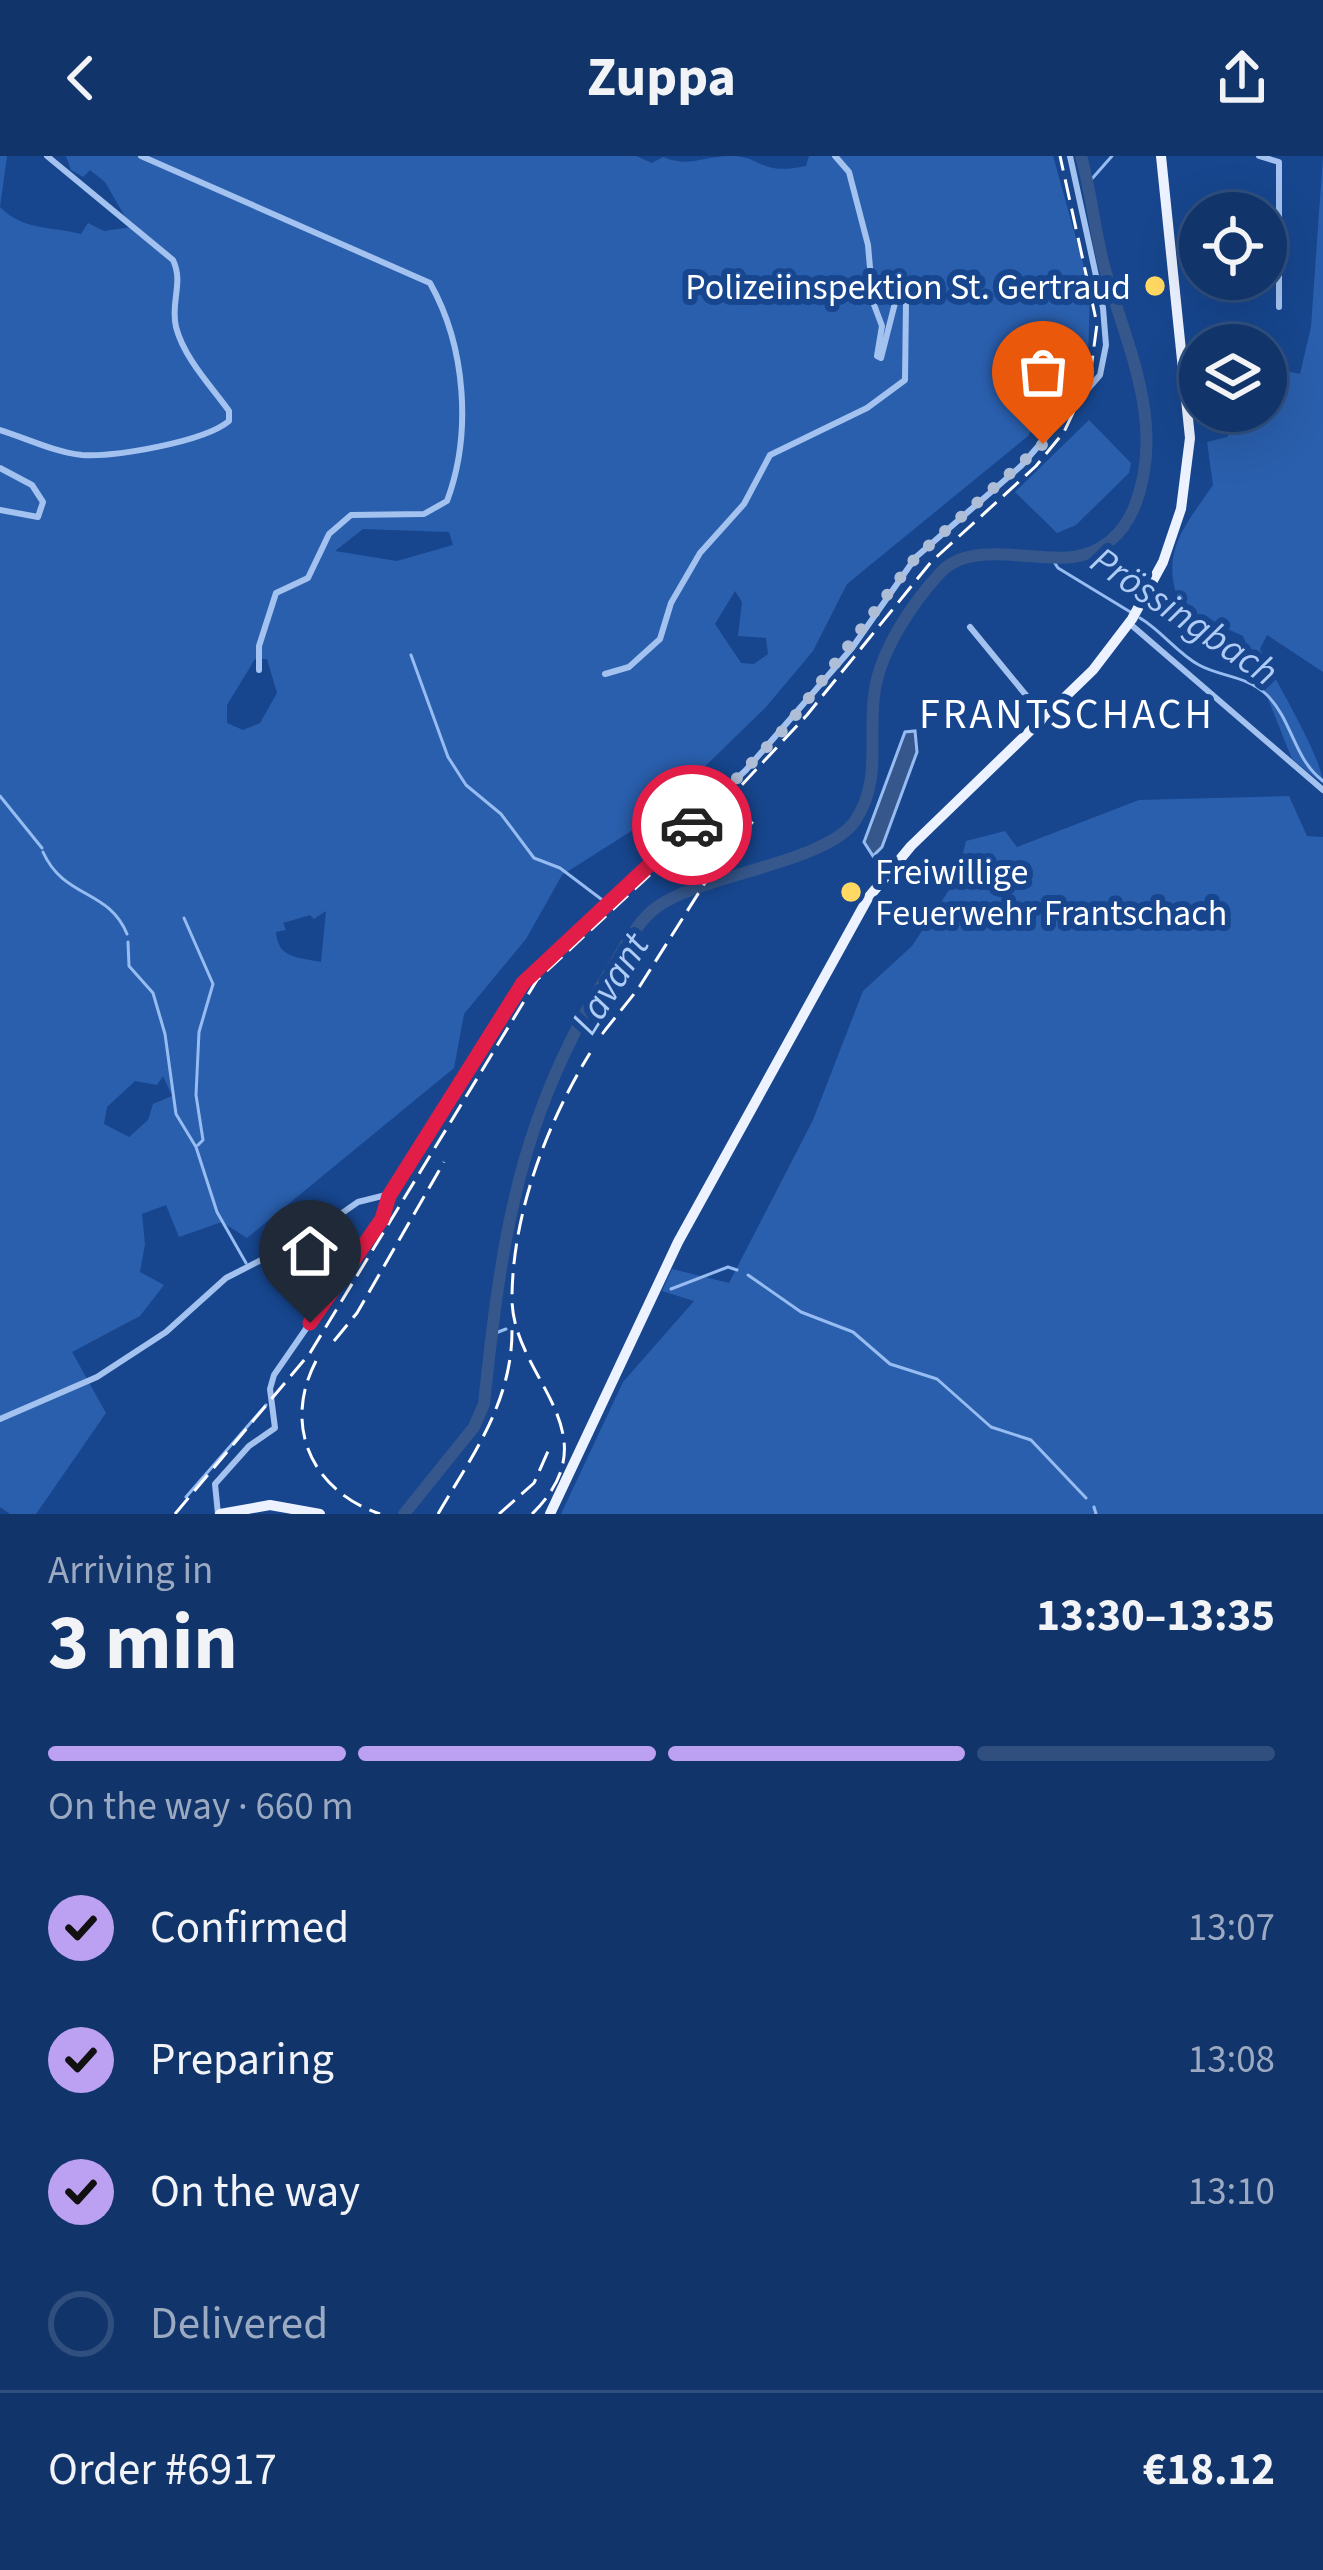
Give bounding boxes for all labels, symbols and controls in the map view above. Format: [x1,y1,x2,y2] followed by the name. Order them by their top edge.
[587,40,736,117] text: Zuppa
[48,45,114,111] icon: back
[1209,45,1275,111] icon: share
[1179,192,1287,432] map controls
[1179,192,1287,300] button: locate
[685,262,1131,313] place label: Polizeiinspektion St. Gertraud
[1142,273,1168,299] marker: Polizeiinspektion St. Gertraud
[992,321,1094,444] pin
[1179,324,1287,432] button: layers
[1010,339,1076,405] icon: bag
[1079,533,1289,700] water label: Prössingbach
[919,685,1215,745] district label: FRANTSCHACH
[632,765,752,885] courier
[659,792,725,858] icon: car
[875,847,1227,939] place label: Freiwillige Feuerwehr Frantschach
[838,879,864,905] marker: Freiwillige Feuerwehr Frantschach
[558,922,664,1045] water label: Lavant
[259,1200,361,1323] pin
[277,1218,343,1284] icon: home
[48,1543,213,1599] text: Arriving in
[1036,1584,1275,1648] text: 13:30–13:35
[48,1588,238,1699] text: 3 min
[48,1779,354,1835] text: On the way · 660 m
[48,1895,114,1961] icon: check
[150,1896,349,1960] text: Confirmed
[1188,1900,1275,1956] text: 13:07
[48,2027,114,2093] icon: check
[150,2028,334,2092] text: Preparing
[1188,2032,1275,2088] text: 13:08
[48,2159,114,2225] icon: check
[150,2160,360,2224] text: On the way
[1188,2164,1275,2220] text: 13:10
[150,2292,328,2356] text: Delivered
[48,2438,277,2502] text: Order #6917
[1143,2438,1275,2502] text: €18.12

